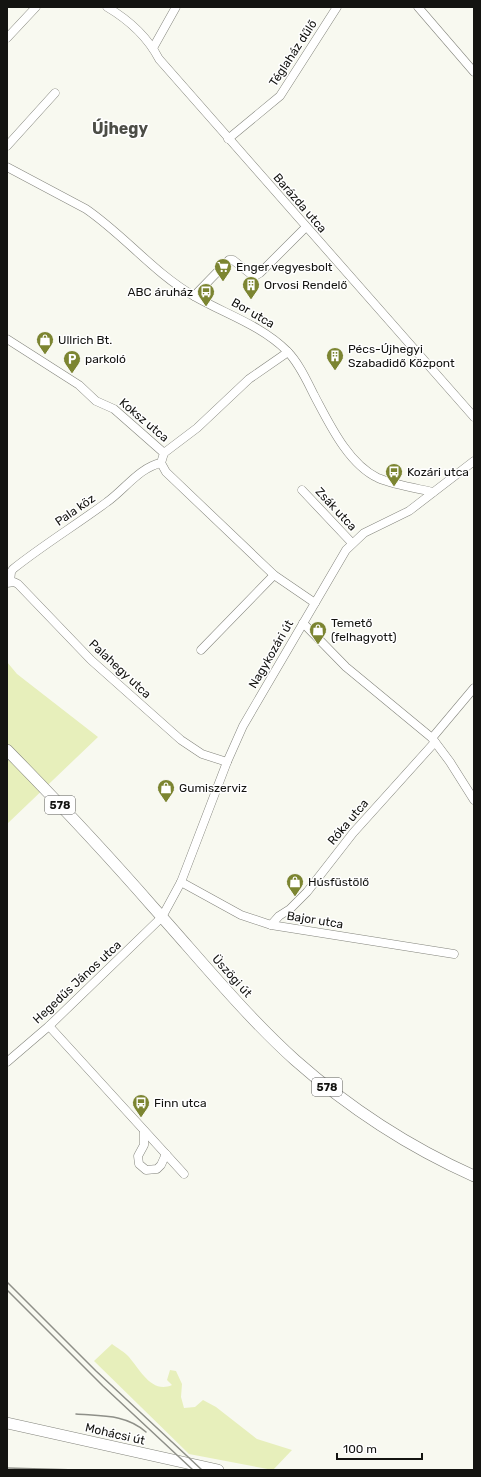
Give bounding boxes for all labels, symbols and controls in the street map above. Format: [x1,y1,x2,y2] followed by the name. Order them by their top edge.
[266,17,320,89] street label: Téglaház dűlő
[92,118,148,138] district label: Újhegy
[271,171,329,235] street label: Barázda utca
[213,257,233,282] supermarket icon: Enger vegyesbolt
[236,260,333,274] place label: Enger vegyesbolt
[241,275,261,300] building icon: Orvosi Rendelő
[264,278,348,292] place label: Orvosi Rendelő
[196,282,216,307] bus stop icon: ABC áruház
[128,285,193,299] place label: ABC áruház
[229,295,277,331] street label: Bor utca
[35,330,55,355] shop icon: Ullrich Bt.
[58,333,112,347] place label: Ullrich Bt.
[348,342,455,370] place label: Pécs-Újhegyi Szabadidő Központ
[325,346,345,371] building icon: Pécs-Újhegyi Szabadidő Központ
[62,349,82,374] parking icon: parkoló
[85,352,126,366] place label: parkoló
[116,395,172,445] street label: Koksz utca
[384,462,404,487] bus stop icon: Kozári utca
[407,465,469,479] place label: Kozári utca
[312,484,360,534] street label: Zsák utca
[52,491,98,529] street label: Pala köz
[331,616,396,644] place label: Temető (felhagyott)
[246,617,296,691] street label: Nagykozári út
[308,620,328,645] shop icon: Temető (felhagyott)
[86,637,154,701] street label: Palahegy utca
[156,778,176,803] shop icon: Gumiszerviz
[179,781,247,795] place label: Gumiszerviz
[45,796,75,814] road number: 578
[325,796,371,848] street label: Róka utca
[285,872,305,897] shop icon: Húsfüstölő
[308,875,369,889] place label: Húsfüstölő
[286,909,344,931] street label: Bajor utca
[30,938,124,1026] street label: Hegedűs János utca
[209,952,255,1000] street label: Üszögi út
[312,1078,342,1096] road number: 578
[131,1093,151,1118] bus stop icon: Finn utca
[154,1096,207,1110] place label: Finn utca
[84,1420,147,1448] street label: Mohácsi út
[337,1435,422,1461] scale bar
[343,1442,377,1456] text: 100 m

